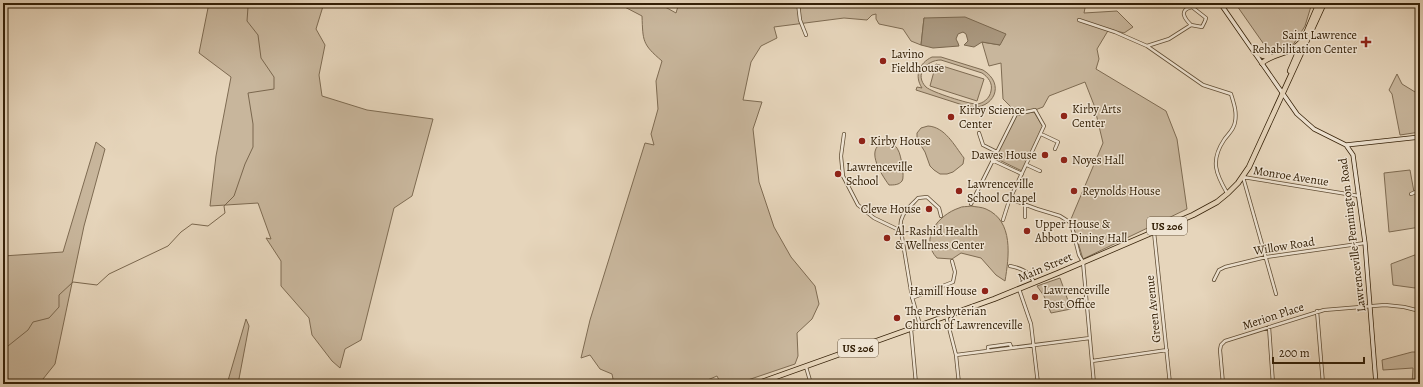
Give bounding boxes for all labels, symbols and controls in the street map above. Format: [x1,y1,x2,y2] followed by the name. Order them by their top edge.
[1252,27,1357,57] place label: Saint Lawrence Rehabilitation Center
[1360,36,1372,48] marker: Saint Lawrence Rehabilitation Center
[891,46,944,76] place label: Lavino Fieldhouse
[878,56,888,66] marker: Lavino Fieldhouse
[1072,101,1121,131] place label: Kirby Arts Center
[959,102,1025,132] place label: Kirby Science Center
[1059,111,1069,121] marker: Kirby Arts Center
[946,112,956,122] marker: Kirby Science Center
[870,133,931,149] place label: Kirby House
[857,136,867,146] marker: Kirby House
[971,147,1037,163] place label: Dawes House
[1040,150,1050,160] marker: Dawes House
[1072,152,1124,168] place label: Noyes Hall
[1059,155,1069,165] marker: Noyes Hall
[1335,156,1369,313] street label: Lawrenceville-Pennington Road
[846,159,913,189] place label: Lawrenceville School
[1252,162,1330,190] street label: Monroe Avenue
[833,169,843,179] marker: Lawrenceville School
[967,176,1036,206] place label: Lawrenceville School Chapel
[1082,183,1160,199] place label: Reynolds House
[954,186,964,196] marker: Lawrenceville School Chapel
[1069,186,1079,196] marker: Reynolds House
[861,201,921,217] place label: Cleve House
[924,204,934,214] marker: Cleve House
[1034,216,1127,246] place label: Upper House & Abbott Dining Hall
[1147,217,1187,235] road number: US 206
[894,223,985,253] place label: Al-Rashid Health & Wellness Center
[1022,226,1032,236] marker: Upper House & Abbott Dining Hall
[882,233,892,243] marker: Al-Rashid Health & Wellness Center
[1251,233,1316,259] street label: Willow Road
[1015,248,1075,286] street label: Main Street
[1142,275,1164,343] street label: Green Avenue
[1043,282,1110,312] place label: Lawrenceville Post Office
[910,283,977,299] place label: Hamill House
[980,286,990,296] marker: Hamill House
[1030,292,1040,302] marker: Lawrenceville Post Office
[1240,299,1306,333] street label: Merion Place
[905,303,1023,333] place label: The Presbyterian Church of Lawrenceville
[892,313,902,323] marker: The Presbyterian Church of Lawrenceville
[838,339,878,357] road number: US 206
[1273,339,1364,365] scale bar
[1279,345,1310,361] text: 200 m

